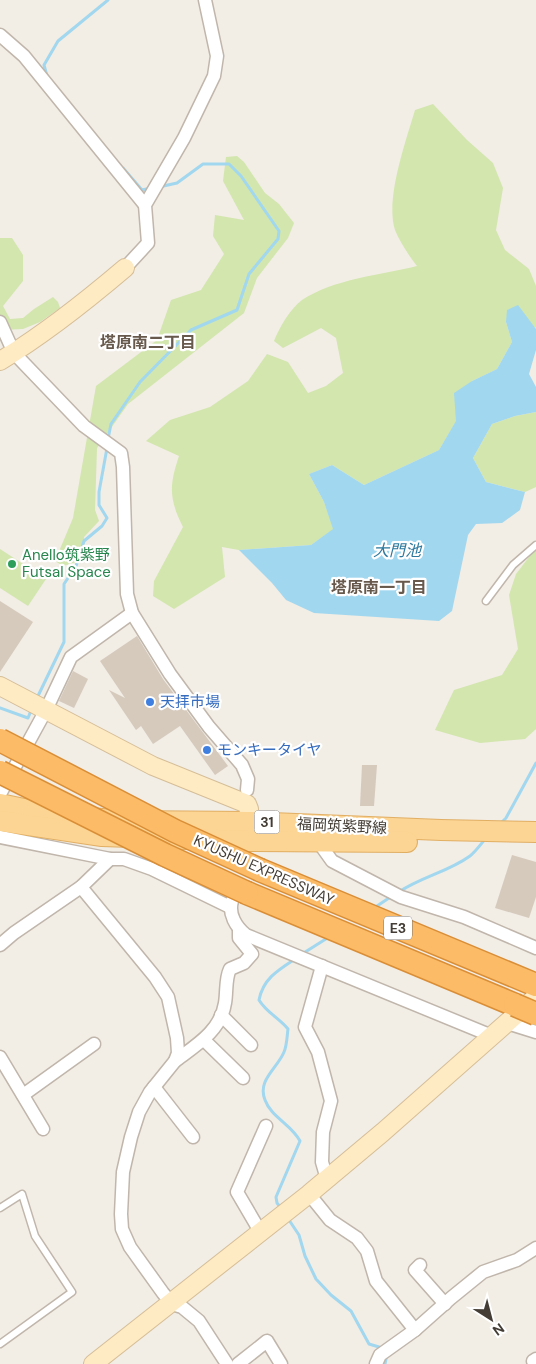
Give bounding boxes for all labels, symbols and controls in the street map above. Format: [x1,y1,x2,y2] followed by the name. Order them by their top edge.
[100,332,196,353] district label: 塔原南二丁目
[373,540,423,561] water label: 大門池
[22,545,111,582] place label: Anello筑紫野 Futsal Space
[6,558,18,570] marker: Anello筑紫野 Futsal Space
[331,577,427,598] district label: 塔原南一丁目
[160,692,220,712] place label: 天拝市場
[144,696,156,708] marker: 天拝市場
[217,740,322,760] place label: モンキータイヤ
[201,744,213,756] marker: モンキータイヤ
[254,810,280,834] road number: 31
[297,814,387,838] street label: 福岡筑紫野線
[191,830,338,910] street label: KYUSHU EXPRESSWAY
[384,916,412,940] road number: E3
[466,1294,516,1344] north arrow
[489,1319,508,1340] text: N

